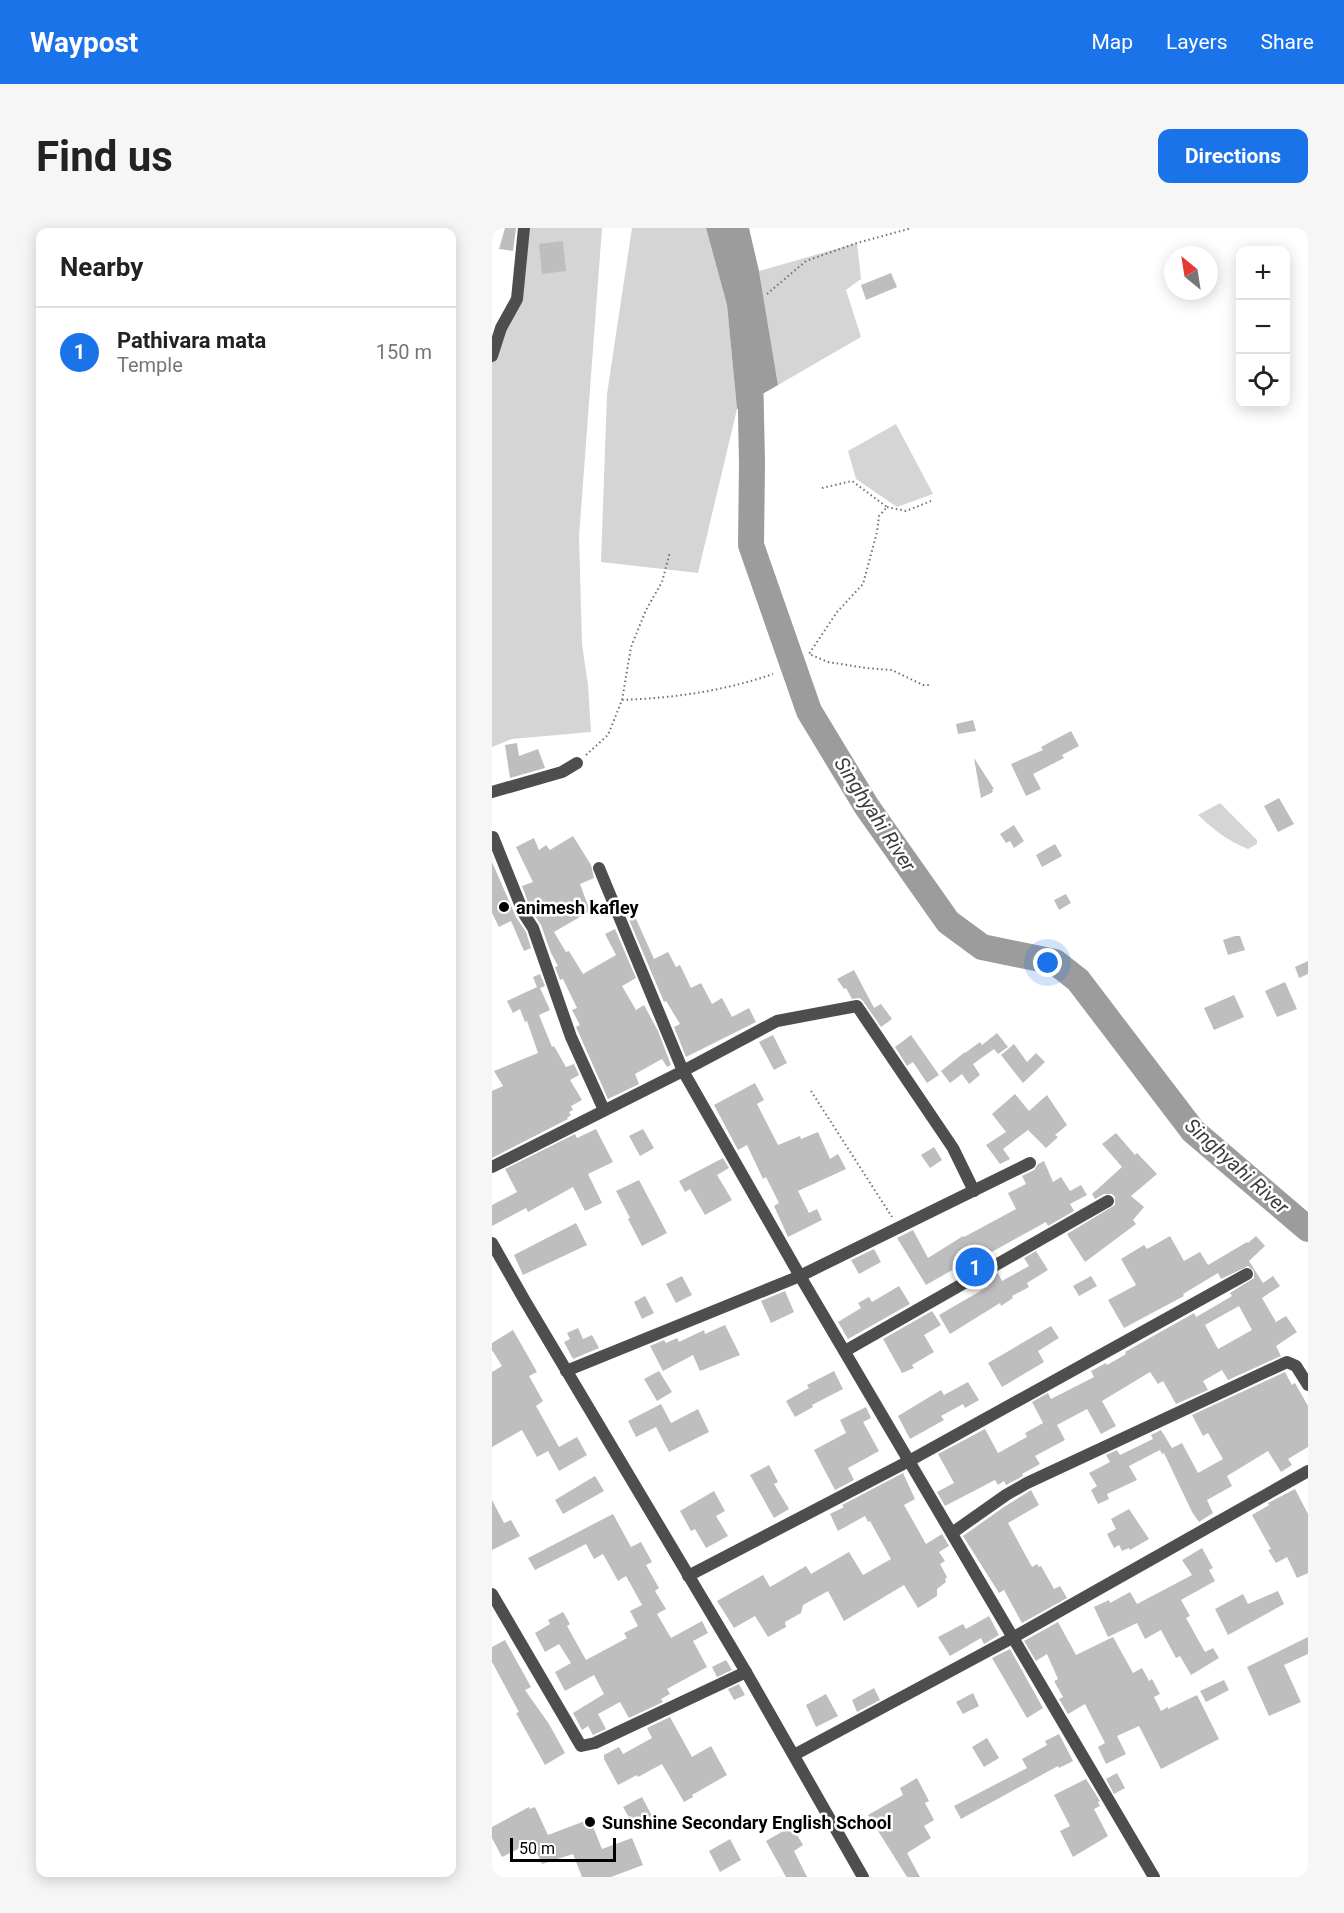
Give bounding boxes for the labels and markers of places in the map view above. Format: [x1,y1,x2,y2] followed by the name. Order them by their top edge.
[516,897,639,918] place label: animesh kafley
[497,900,511,914] marker: animesh kafley
[956,1244,994,1290] pin: 1
[602,1812,892,1833] place label: Sunshine Secondary English School
[583,1815,597,1829] marker: Sunshine Secondary English School

